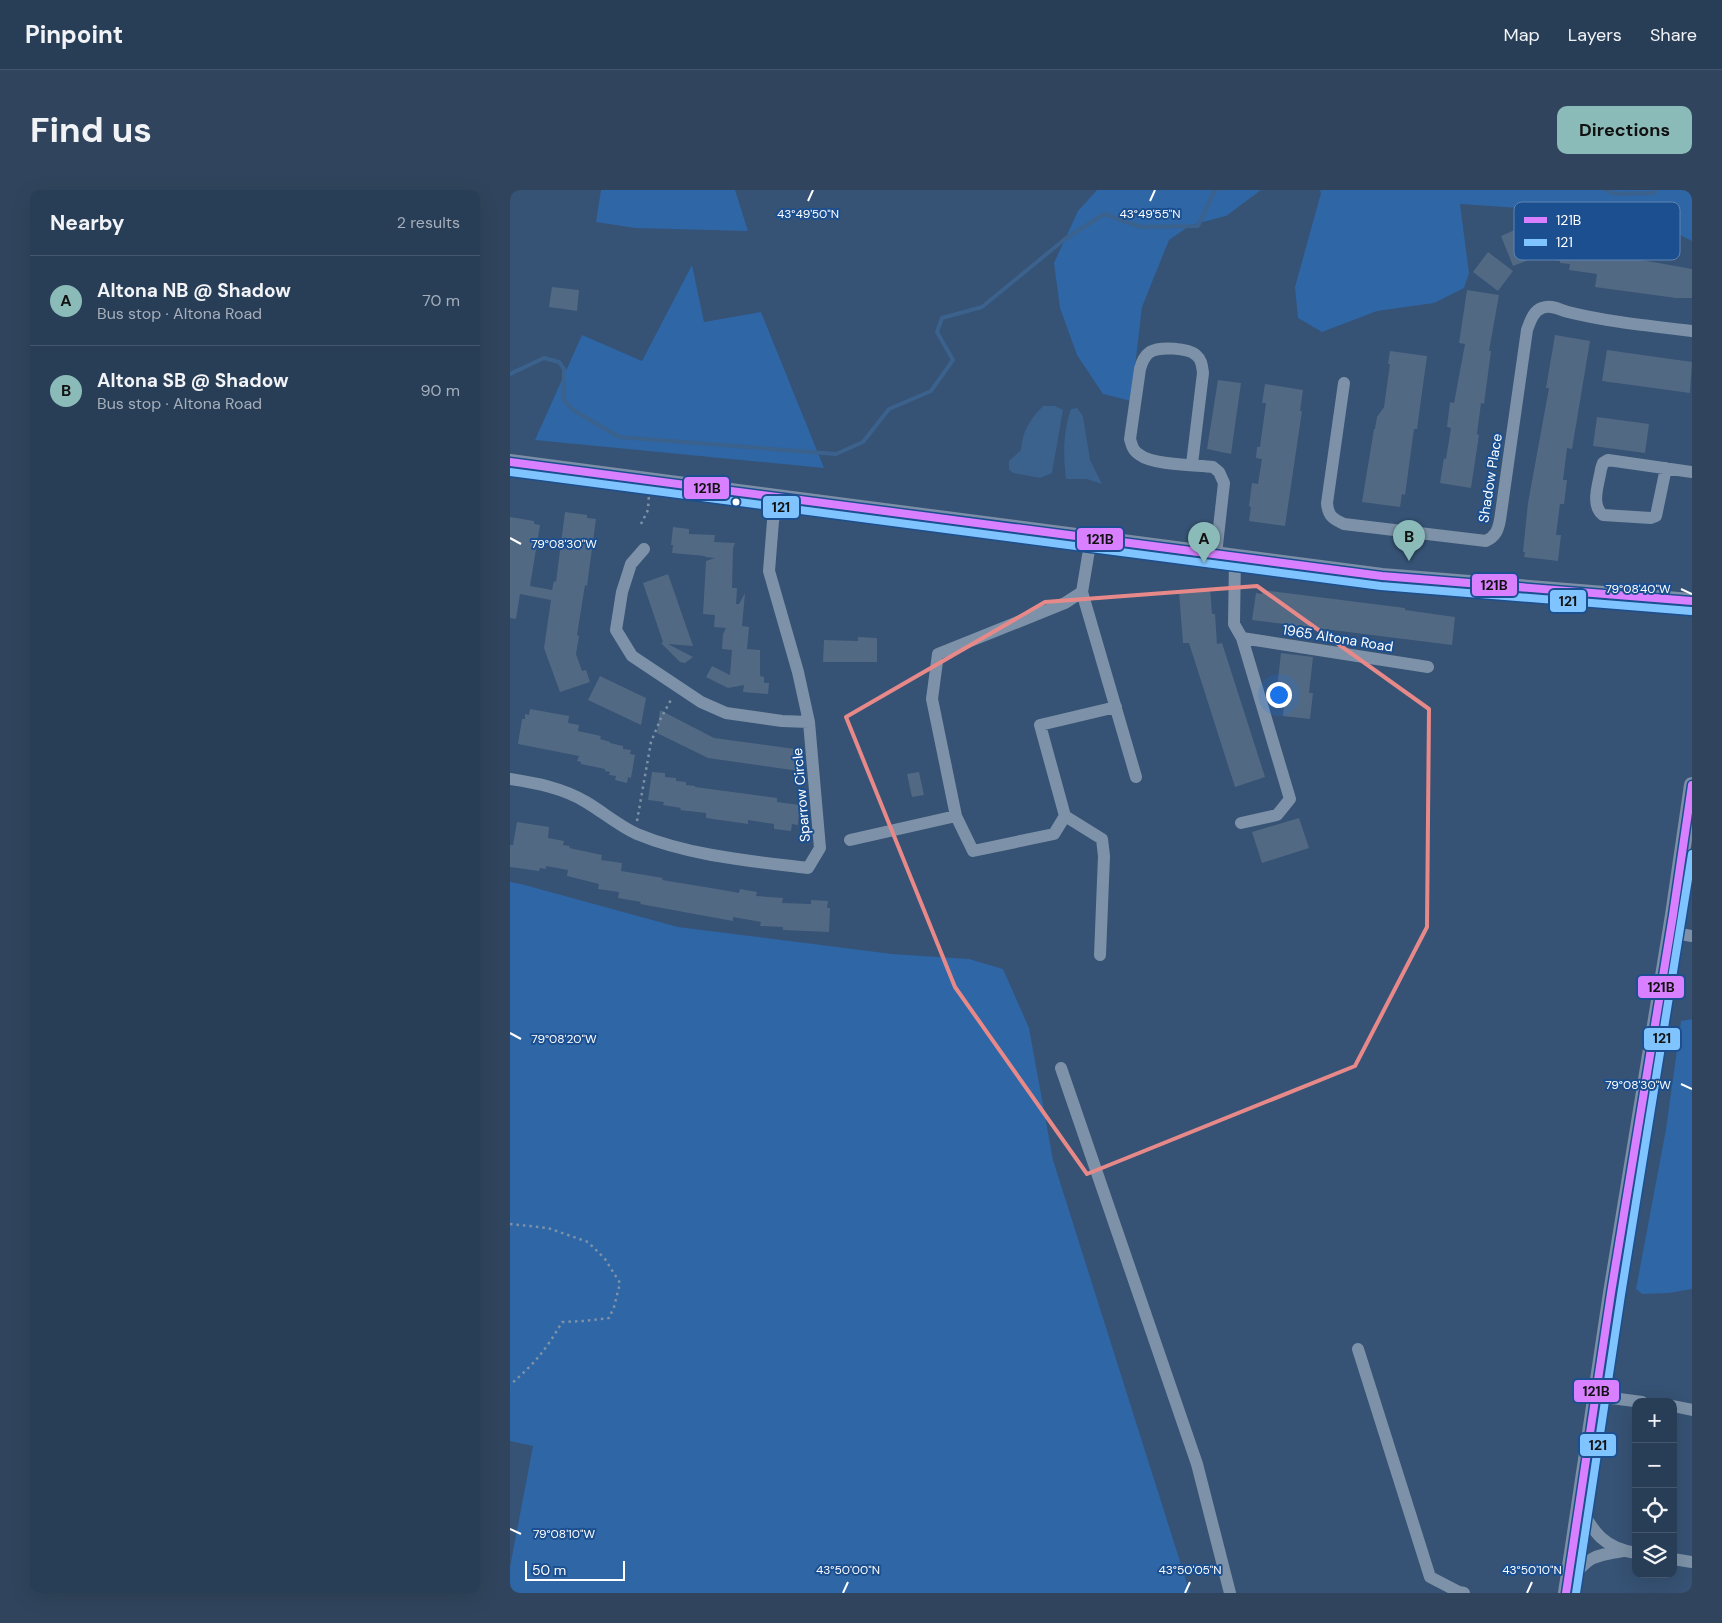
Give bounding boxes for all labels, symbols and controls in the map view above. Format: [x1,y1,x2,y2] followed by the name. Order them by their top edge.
[25,19,123,50] text: Pinpoint
[1504,23,1540,47] text: Map
[1568,23,1622,47] text: Layers
[1650,23,1697,47] text: Share
[1557,106,1692,154] button: Directions
[30,107,152,153] text: Find us
[1514,202,1680,260] legend
[777,206,839,222] text: 43°49'50"N
[1119,206,1181,222] text: 43°49'55"N
[50,209,124,237] text: Nearby
[1556,211,1581,229] text: 121B
[397,212,460,233] text: 2 results
[1556,233,1573,251] text: 121
[97,278,291,303] text: Altona NB @ Shadow
[60,290,72,311] text: A
[422,290,460,311] text: 70 m
[97,303,262,324] text: Bus stop · Altona Road
[97,368,288,393] text: Altona SB @ Shadow
[61,380,71,401] text: B
[420,380,460,401] text: 90 m
[97,393,262,414] text: Bus stop · Altona Road
[1474,432,1506,524] street label: Shadow Place
[683,476,730,500] line badge: 121B
[693,479,721,497] text: 121B
[762,495,800,519] line badge: 121
[731,497,741,507] unlabelled marker
[772,498,790,516] text: 121
[1393,520,1425,561] pin: B
[1188,522,1220,563] pin: A
[1076,527,1124,551] line badge: 121B
[1086,530,1114,548] text: 121B
[531,536,597,552] text: 79°08'30"W
[1471,573,1518,597] line badge: 121B
[1480,576,1508,594] text: 121B
[1605,581,1671,597] text: 79°08'40"W
[1549,589,1587,613] line badge: 121
[1559,592,1577,610] text: 121
[1281,620,1395,656] street label: 1965 Altona Road
[1266,682,1292,708] your location
[788,747,814,843] street label: Sparrow Circle
[1637,975,1685,999] line badge: 121B
[1647,978,1675,996] text: 121B
[1643,1027,1681,1051] line badge: 121
[1653,1029,1671,1047] text: 121
[531,1031,597,1047] text: 79°08'20"W
[1605,1077,1671,1093] text: 79°08'30"W
[1573,1379,1620,1403] line badge: 121B
[1582,1382,1610,1400] text: 121B
[1632,1398,1677,1578] map controls
[1632,1398,1677,1443] button: +
[1579,1433,1617,1457] line badge: 121
[1589,1436,1607,1454] text: 121
[1632,1443,1677,1488] button: −
[1632,1488,1677,1533] button: locate
[533,1526,595,1542] text: 79°08'10"W
[1632,1533,1677,1578] button: layers
[525,1558,625,1581] scale bar
[532,1561,566,1579] text: 50 m
[816,1562,880,1578] text: 43°50'00"N
[1158,1562,1222,1578] text: 43°50'05"N
[1502,1562,1562,1578] text: 43°50'10"N

